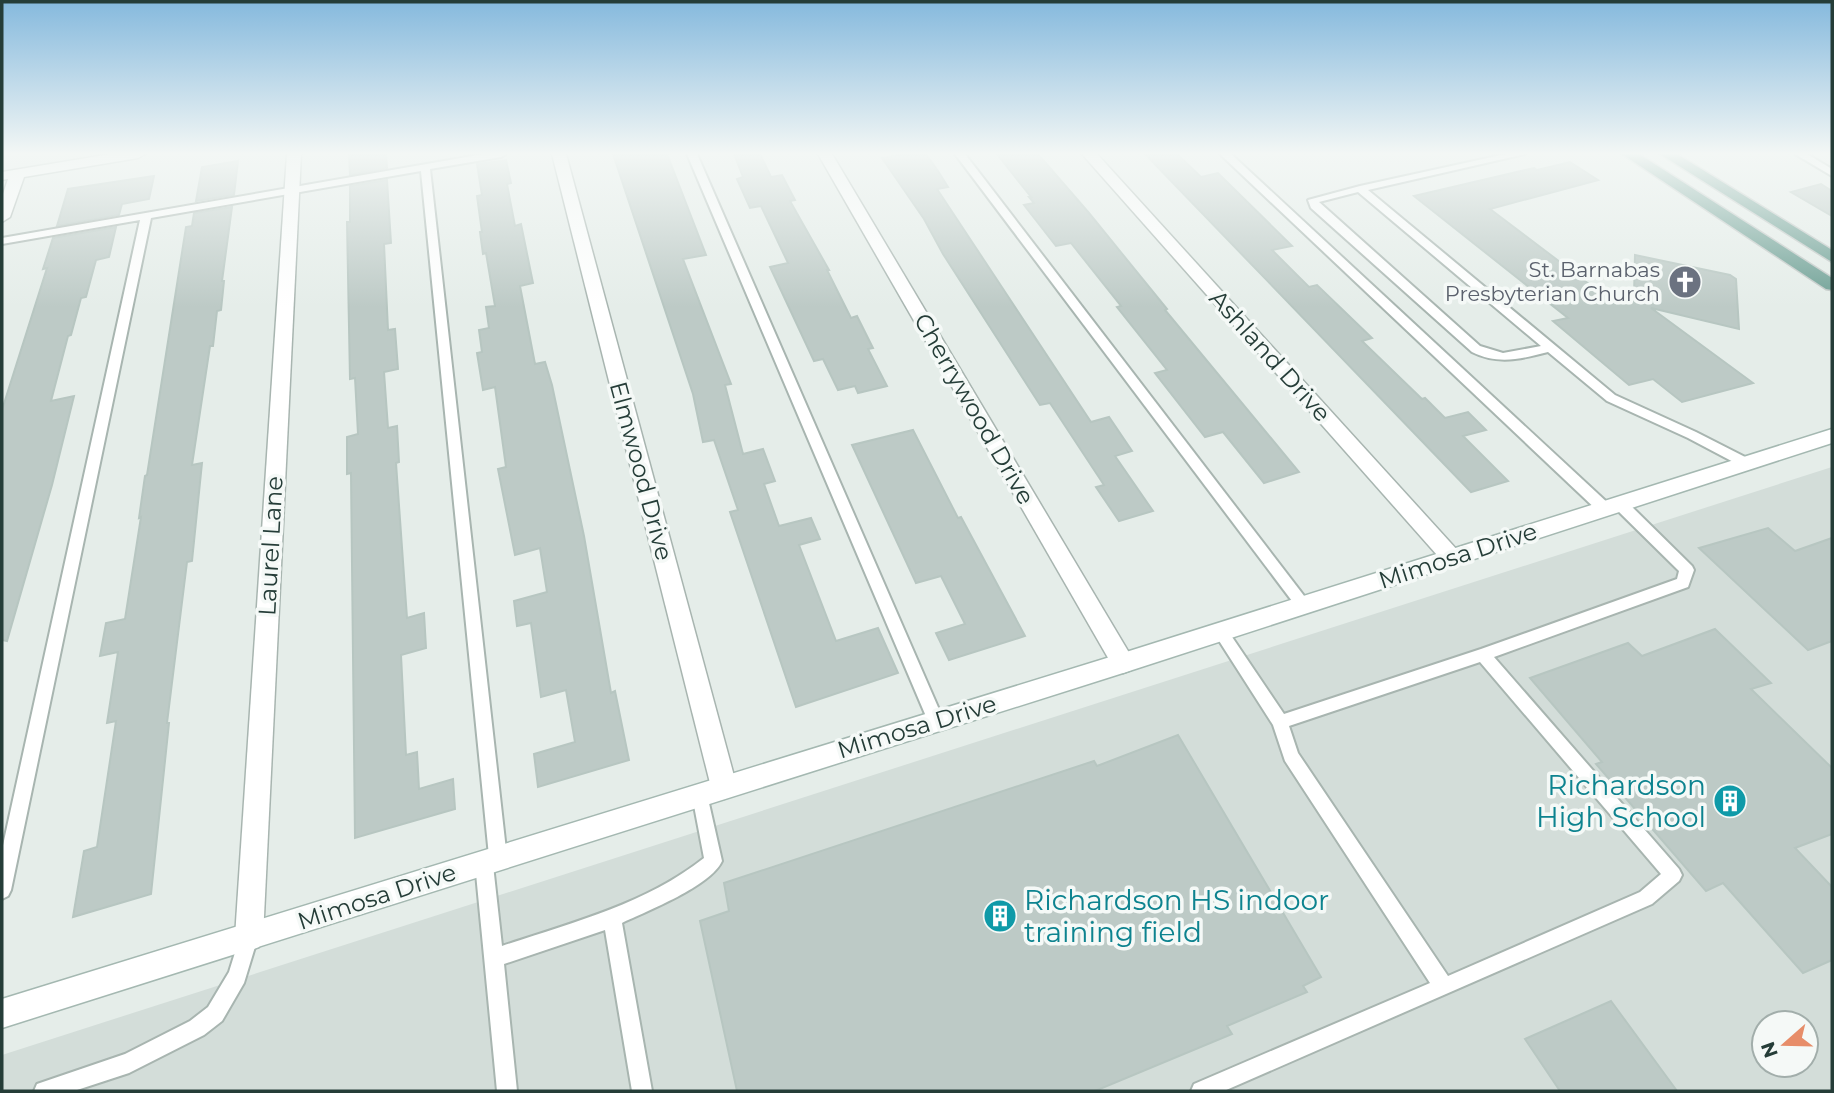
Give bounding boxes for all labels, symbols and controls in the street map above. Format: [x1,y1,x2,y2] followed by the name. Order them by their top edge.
[1445,257,1660,306] place label: St. Barnabas Presbyterian Church
[1666,263,1704,301] church icon: St. Barnabas Presbyterian Church
[1204,284,1337,428] street label: Ashland Drive
[908,308,1041,509] street label: Cherrywood Drive
[604,378,679,563] street label: Elmwood Drive
[252,475,289,617] street label: Laurel Lane
[1375,516,1541,595] street label: Mimosa Drive
[834,689,1000,764] street label: Mimosa Drive
[1536,768,1706,834] place label: Richardson High School
[1711,782,1749,820] building icon: Richardson High School
[294,857,460,936] street label: Mimosa Drive
[1024,883,1329,949] place label: Richardson HS indoor training field
[981,897,1019,935] building icon: Richardson HS indoor training field
[1750,1009,1820,1079] north arrow
[1756,1038,1783,1061] text: N

